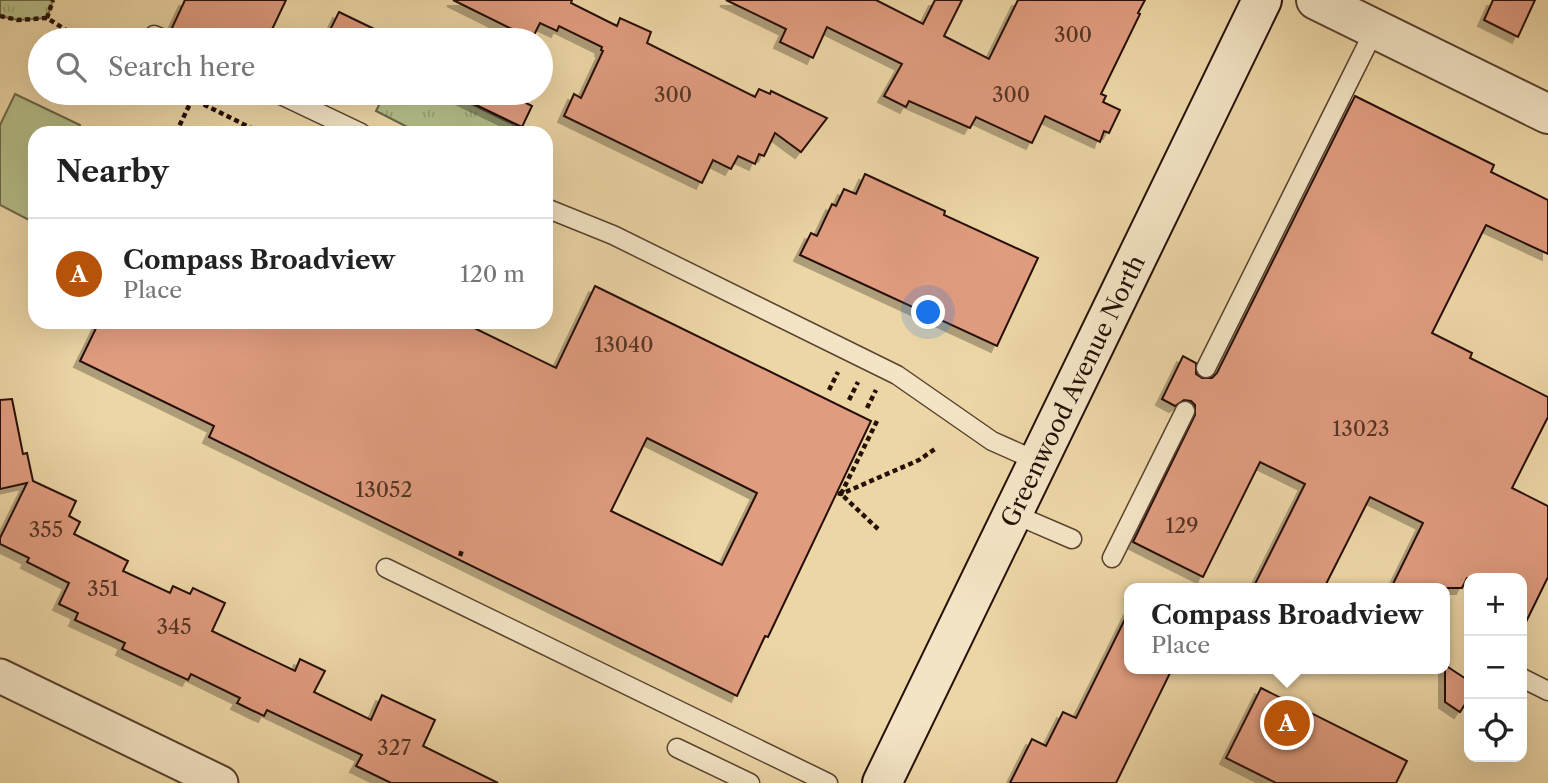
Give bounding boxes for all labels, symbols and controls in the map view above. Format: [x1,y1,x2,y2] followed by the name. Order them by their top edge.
[1054,22,1092,47] house number: 300
[28,28,553,105] search box
[52,48,90,86] icon: search
[108,51,255,83] text: Search here
[654,82,692,107] house number: 300
[992,82,1030,107] house number: 300
[56,153,169,190] text: Nearby
[123,244,395,276] text: Compass Broadview
[994,250,1151,531] street label: Greenwood Avenue North
[70,260,88,288] text: A
[460,260,525,288] text: 120 m
[123,276,182,304] text: Place
[911,295,945,329] your location
[594,332,654,357] house number: 13040
[1332,416,1390,441] house number: 13023
[355,477,413,502] house number: 13052
[1165,513,1199,538] house number: 129
[29,517,63,542] house number: 355
[1464,573,1527,762] map controls
[1464,573,1527,636] button: +
[87,576,119,601] house number: 351
[1124,583,1450,674] popup
[1151,599,1423,631] text: Compass Broadview
[156,614,192,639] house number: 345
[1151,631,1210,659] text: Place
[1464,636,1527,699] button: −
[1264,697,1310,749] pin: A
[1464,699,1527,762] button: locate
[377,735,412,760] house number: 327

